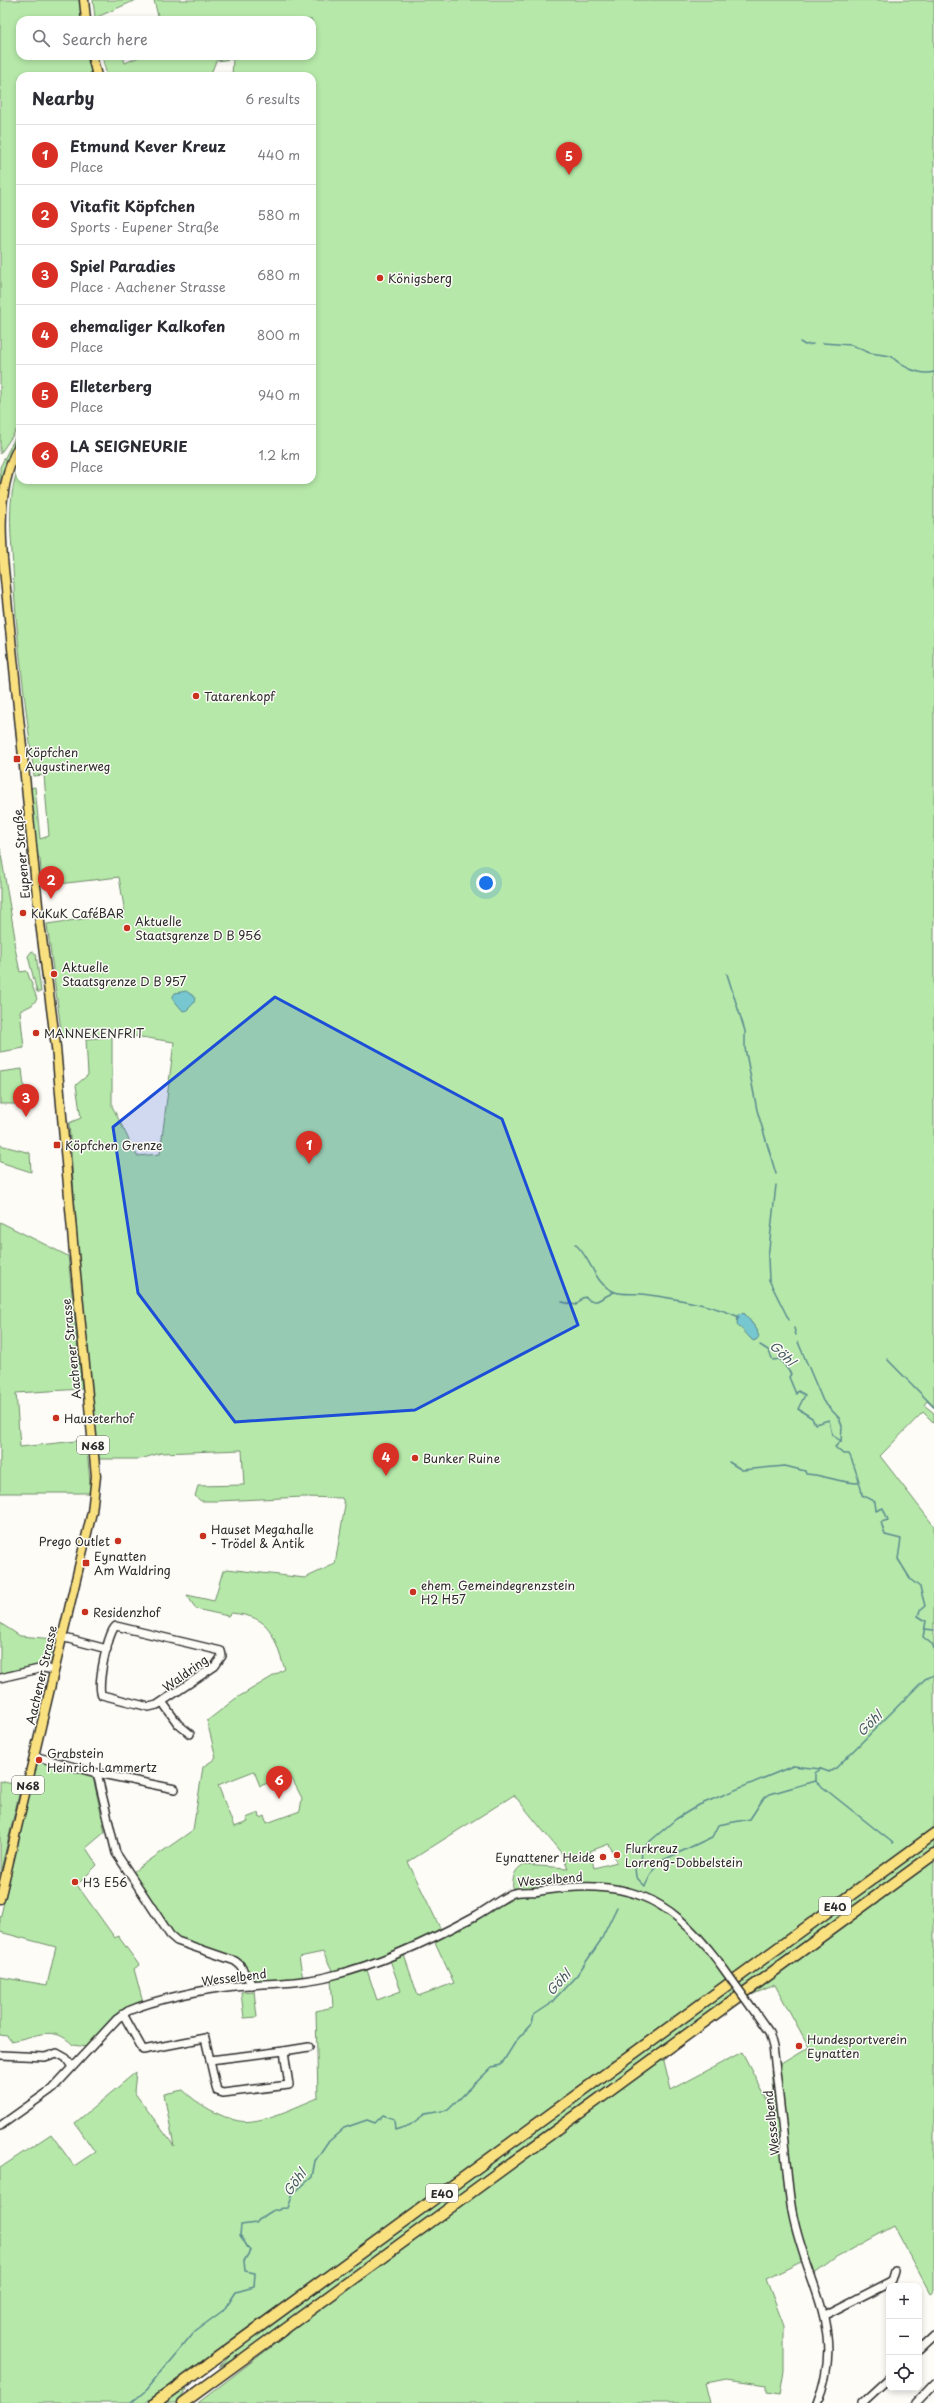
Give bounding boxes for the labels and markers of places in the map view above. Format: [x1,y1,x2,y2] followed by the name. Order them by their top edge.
[556,142,582,175] pin: 5
[388,269,452,287] place label: Königsberg
[375,273,385,283] marker: Königsberg
[204,687,276,705] place label: Tatarenkopf
[191,691,201,701] marker: Tatarenkopf
[25,743,111,775] place label: Köpfchen Augustinerweg
[12,754,22,764] marker: Köpfchen Augustinerweg
[38,866,64,899] pin: 2
[31,904,124,922] place label: KuKuK CaféBAR
[18,908,28,918] marker: KuKuK CaféBAR
[135,912,261,944] place label: Aktuelle Staatsgrenze D B 956
[122,923,132,933] marker: Aktuelle Staatsgrenze D B 956
[62,958,187,990] place label: Aktuelle Staatsgrenze D B 957
[49,969,59,979] marker: Aktuelle Staatsgrenze D B 957
[44,1024,145,1042] place label: MANNEKENFRIT
[31,1028,41,1038] marker: MANNEKENFRIT
[13,1084,39,1117] pin: 3
[296,1131,322,1164] pin: 1
[65,1136,163,1154] place label: Köpfchen Grenze
[52,1140,62,1150] marker: Köpfchen Grenze
[64,1409,135,1427] place label: Hauseterhof
[51,1413,61,1423] marker: Hauseterhof
[373,1443,399,1476] pin: 4
[423,1449,501,1467] place label: Bunker Ruine
[410,1453,420,1463] marker: Bunker Ruine
[211,1520,314,1552] place label: Hauset Megahalle - Trödel & Antik
[198,1531,208,1541] marker: Hauset Megahalle - Trödel & Antik
[39,1532,110,1550] place label: Prego Outlet
[113,1536,123,1546] marker: Prego Outlet
[94,1547,171,1579] place label: Eynatten Am Waldring
[81,1558,91,1568] marker: Eynatten Am Waldring
[421,1576,575,1608] place label: ehem. Gemeindegrenzstein H2 H57
[408,1587,418,1597] marker: ehem. Gemeindegrenzstein H2 H57
[93,1603,162,1621] place label: Residenzhof
[80,1607,90,1617] marker: Residenzhof
[47,1744,157,1776] place label: Grabstein Heinrich Lammertz
[34,1755,44,1765] marker: Grabstein Heinrich Lammertz
[266,1766,292,1799] pin: 6
[625,1839,743,1871] place label: Flurkreuz Lorreng-Dobbelstein
[495,1848,595,1866] place label: Eynattener Heide
[612,1850,622,1860] marker: Flurkreuz Lorreng-Dobbelstein
[598,1852,608,1862] marker: Eynattener Heide
[83,1873,127,1891] place label: H3 E56
[70,1877,80,1887] marker: H3 E56
[807,2030,907,2062] place label: Hundesportverein Eynatten
[794,2041,804,2051] marker: Hundesportverein Eynatten

